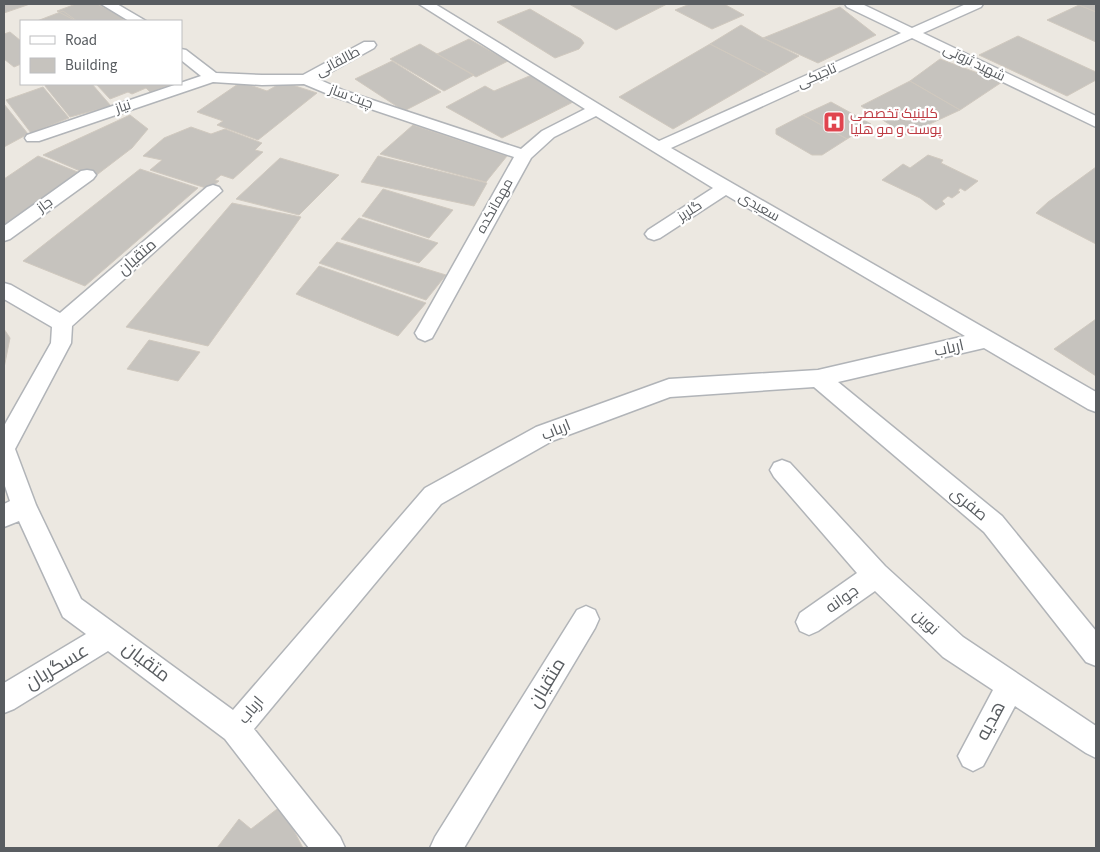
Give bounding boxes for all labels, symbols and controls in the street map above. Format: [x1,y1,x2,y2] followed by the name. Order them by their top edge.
[20,20,182,85] legend
[65,30,97,51] text: Road
[940,39,1008,87] street label: شهید ثروتی
[312,42,364,82] street label: طالقانی
[65,55,118,76] text: Building
[794,58,840,94] street label: تاجیکی
[325,79,376,114] street label: چیت ساز
[111,95,134,119] street label: نیاز
[850,104,942,140] place label: کلینیک تخصصی پوست و مو هلیا
[822,110,846,134] hospital icon: کلینیک تخصصی پوست و مو هلیا
[472,175,518,237] street label: مهمانکده
[735,187,783,227] street label: سعیدی
[32,192,57,218] street label: جاز
[673,196,706,227] street label: گلریز
[113,234,161,280] street label: متقیان
[932,334,966,362] street label: ارباب
[538,414,574,446] street label: ارباب
[946,482,992,526] street label: صفری
[821,580,863,618] street label: جوانه
[908,604,944,640] street label: نوین
[116,635,176,689] street label: متقیان
[20,637,94,697] street label: عسگریان
[522,653,572,713] street label: متقیان
[233,691,269,729] street label: ارباب
[969,696,1013,746] street label: هدیه

